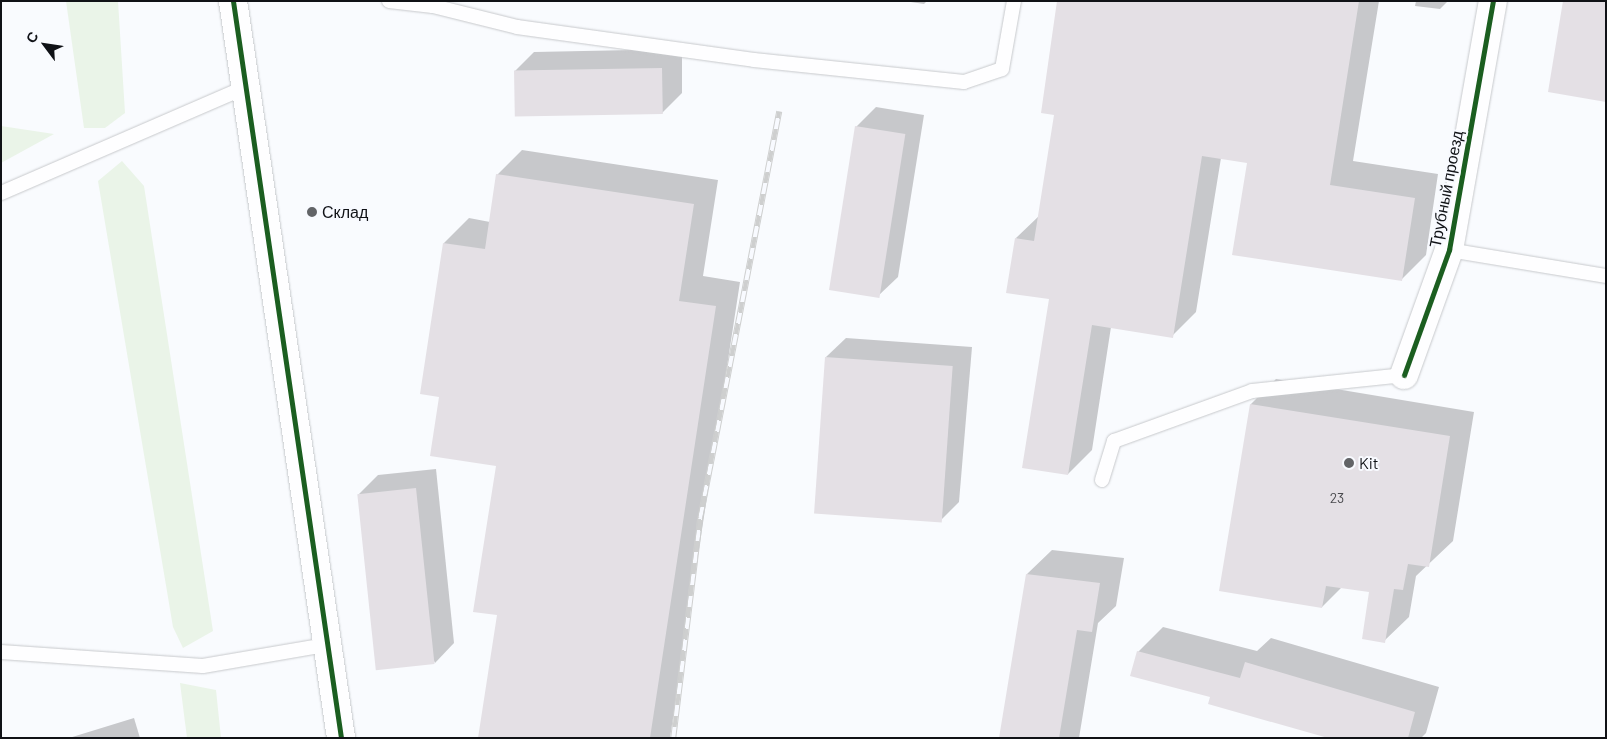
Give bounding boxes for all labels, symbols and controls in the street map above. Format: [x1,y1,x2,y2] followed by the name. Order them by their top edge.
[20,20,70,70] north arrow
[22,28,42,46] text: С
[1425,129,1467,249] street label: Трубный проезд
[322,202,368,222] place label: Склад
[306,206,318,218] marker: Склад
[1359,453,1379,473] place label: Kit
[1343,457,1355,469] marker: Kit
[1330,490,1344,506] house number: 23

